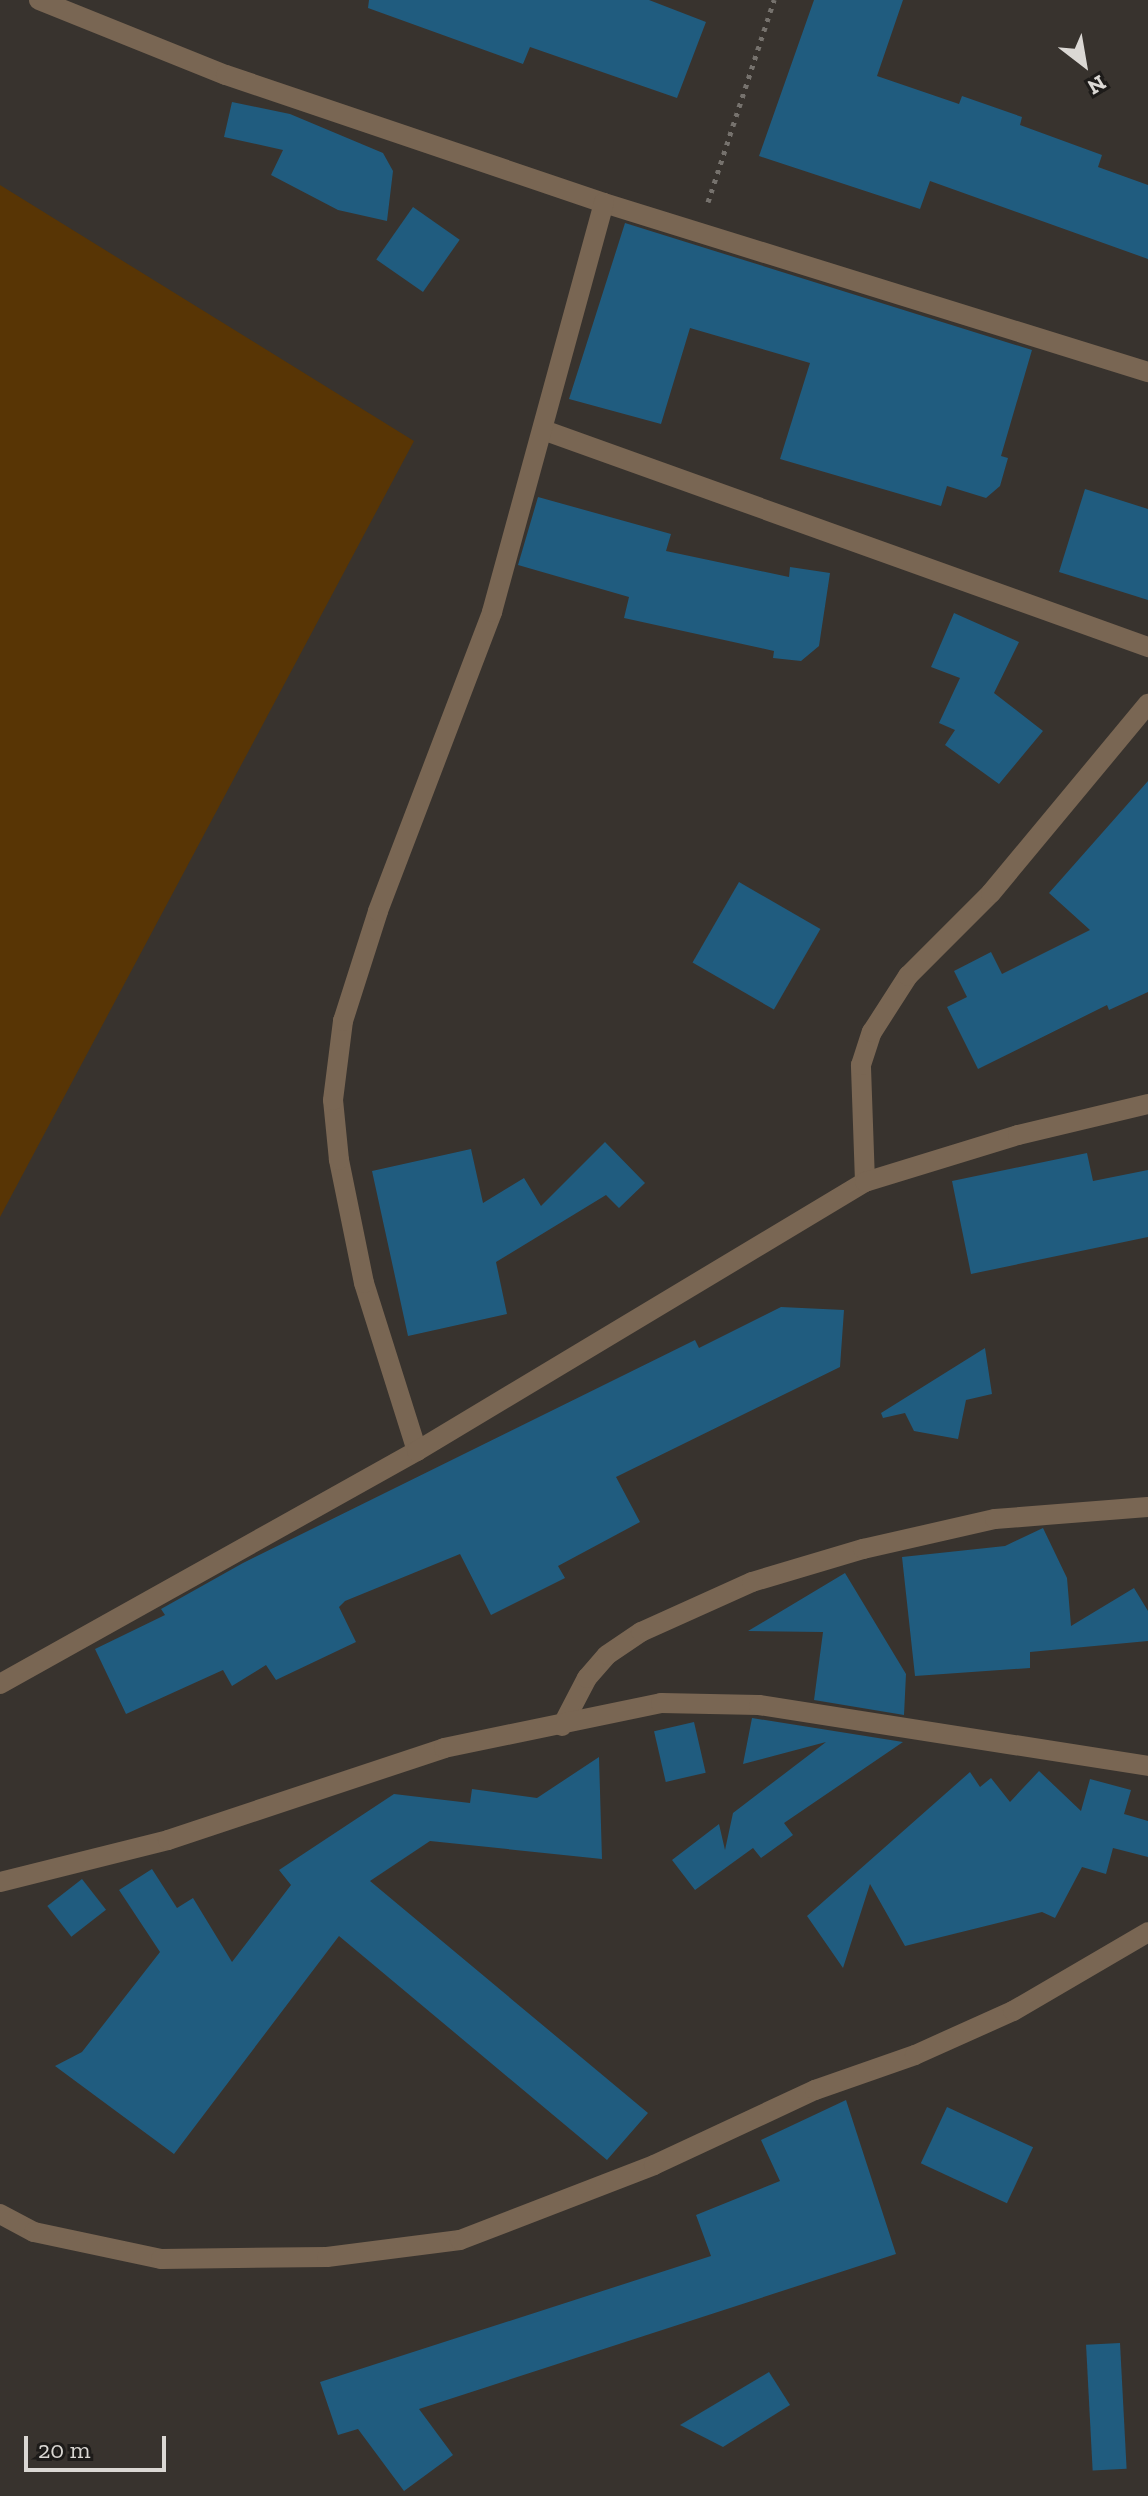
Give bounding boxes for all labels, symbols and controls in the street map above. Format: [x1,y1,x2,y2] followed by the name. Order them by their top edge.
[1044,24,1124,104] north arrow
[1083,69,1111,101] text: N
[28,2420,170,2470] scale bar
[38,2435,90,2464] text: 20 m

